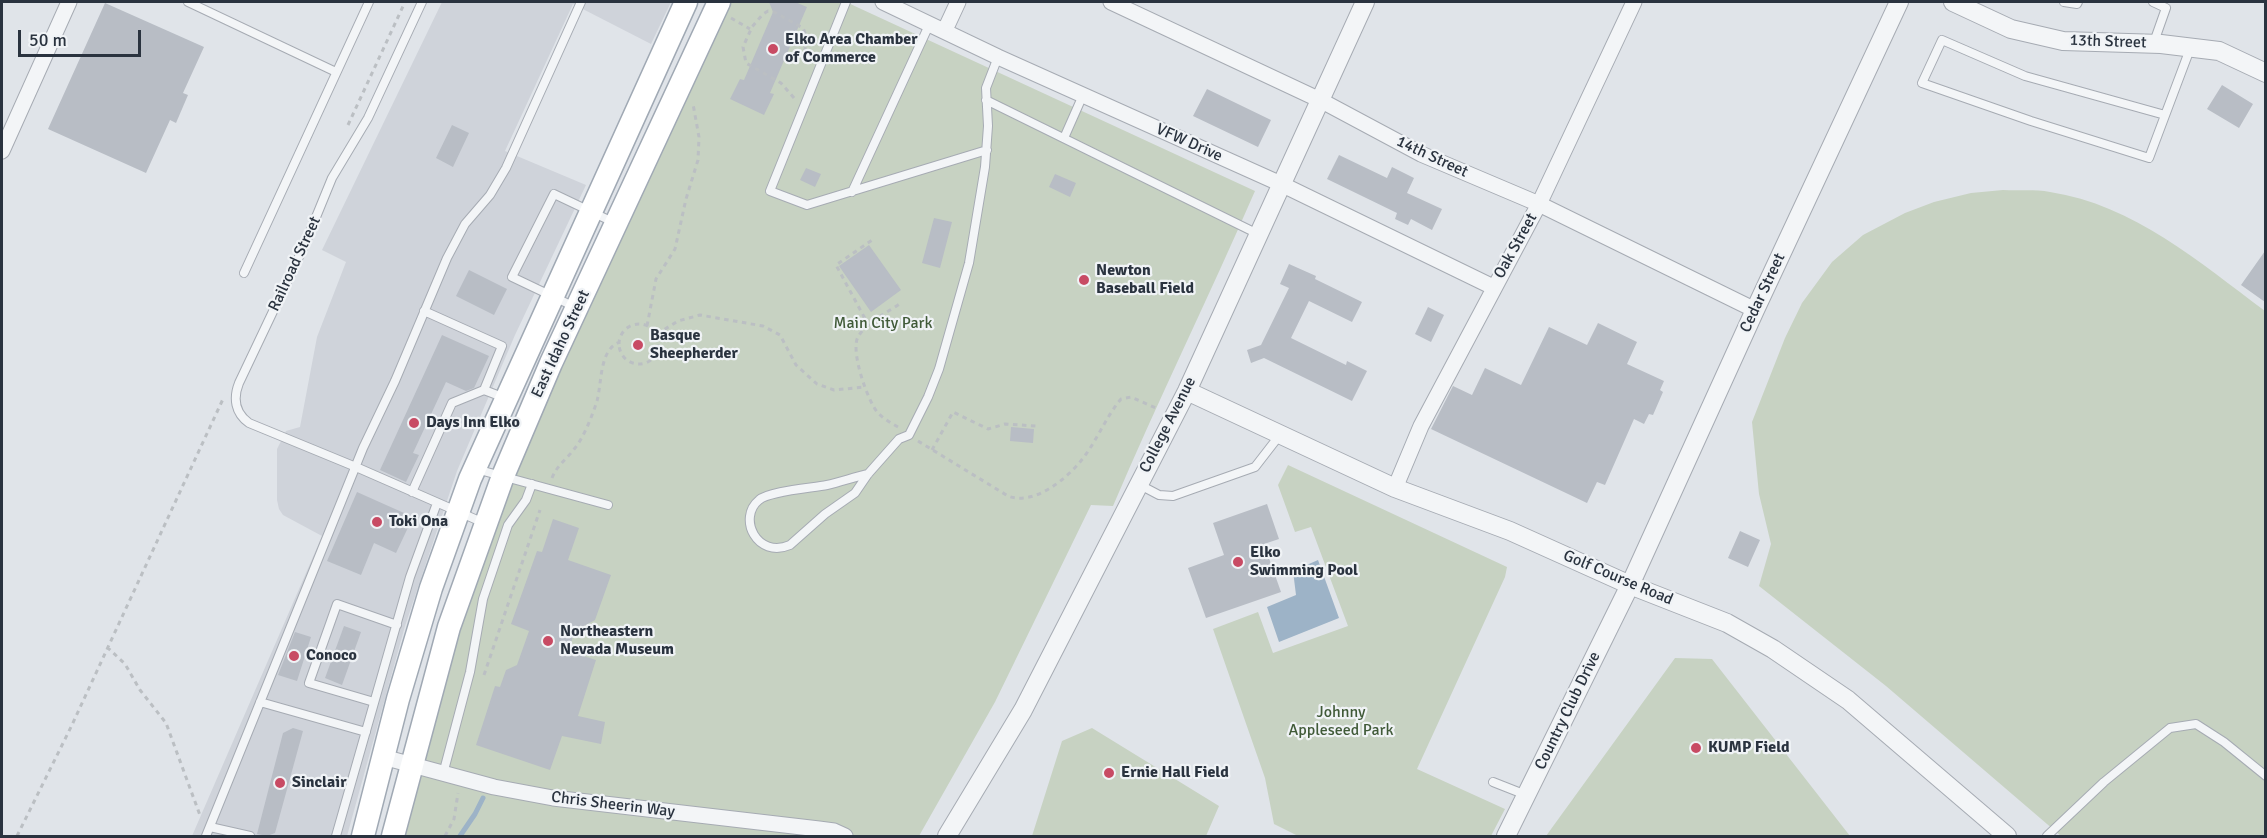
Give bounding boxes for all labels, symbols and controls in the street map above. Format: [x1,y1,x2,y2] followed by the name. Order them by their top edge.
[21,18,144,56] scale bar
[29,29,67,51] text: 50 m
[785,30,918,68] place label: Elko Area Chamber of Commerce
[2069,31,2147,53] street label: 13th Street
[766,42,780,56] marker: Elko Area Chamber of Commerce
[1153,120,1225,166] street label: VFW Drive
[1393,132,1471,182] street label: 14th Street
[1490,210,1542,282] street label: Oak Street
[265,214,325,314] street label: Railroad Street
[1736,250,1790,336] street label: Cedar Street
[1096,261,1194,299] place label: Newton Baseball Field
[1077,273,1091,287] marker: Newton Baseball Field
[528,287,594,401] street label: East Idaho Street
[834,314,932,334] park label: Main City Park
[650,326,738,364] place label: Basque Sheepherder
[631,338,645,352] marker: Basque Sheepherder
[1136,374,1200,476] street label: College Avenue
[426,413,520,433] place label: Days Inn Elko
[407,416,421,430] marker: Days Inn Elko
[389,512,448,532] place label: Toki Ona
[370,515,384,529] marker: Toki Ona
[1250,543,1358,581] place label: Elko Swimming Pool
[1560,546,1676,610] street label: Golf Course Road
[1231,555,1245,569] marker: Elko Swimming Pool
[560,622,674,660] place label: Northeastern Nevada Museum
[541,634,555,648] marker: Northeastern Nevada Museum
[306,646,357,666] place label: Conoco
[287,649,301,663] marker: Conoco
[1531,649,1605,773] street label: Country Club Drive
[1288,703,1394,741] park label: Johnny Appleseed Park
[1708,738,1790,758] place label: KUMP Field
[1689,741,1703,755] marker: KUMP Field
[1121,763,1229,783] place label: Ernie Hall Field
[1102,766,1116,780] marker: Ernie Hall Field
[292,773,346,793] place label: Sinclair
[273,776,287,790] marker: Sinclair
[550,788,676,822] street label: Chris Sheerin Way

